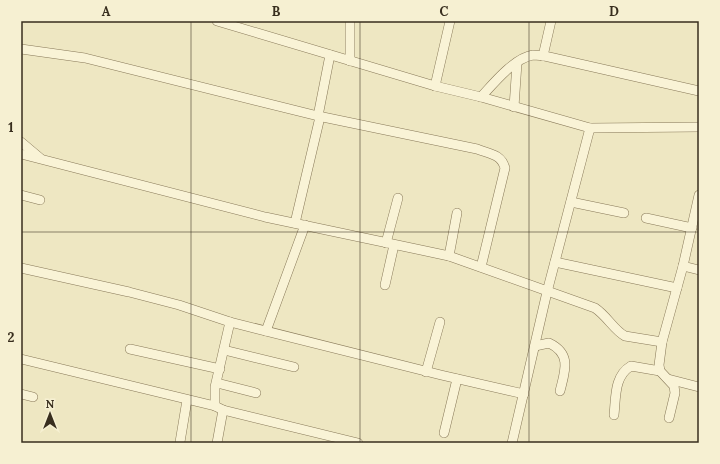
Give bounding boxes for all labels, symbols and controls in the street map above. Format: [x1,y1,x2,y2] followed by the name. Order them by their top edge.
[102,3,111,20] text: A
[272,3,281,20] text: B
[440,3,449,20] text: C
[609,3,619,20] text: D
[8,119,14,136] text: 1
[8,329,15,346] text: 2
[30,394,70,434] north arrow
[46,397,55,411] text: N

